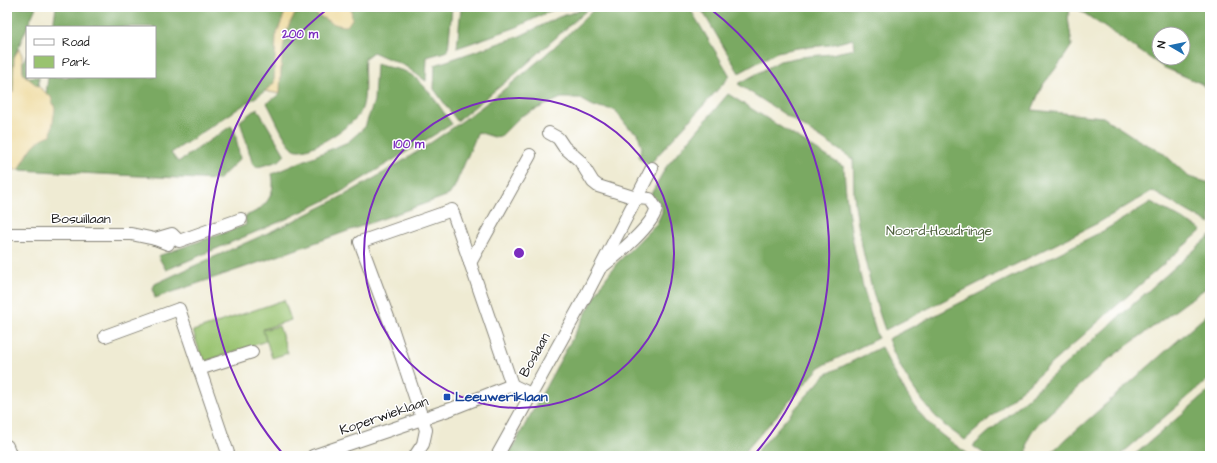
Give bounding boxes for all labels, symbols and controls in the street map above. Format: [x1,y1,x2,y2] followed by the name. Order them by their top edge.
[26,26,156,78] legend
[281,26,319,43] text: 200 m
[1151,26,1191,66] north arrow
[62,34,90,51] text: Road
[1154,40,1170,49] text: N
[62,54,90,71] text: Park
[394,136,425,153] text: 100 m
[51,209,111,229] street label: Bosuillaan
[886,221,992,241] park label: Noord-Houdringe
[512,246,526,260] centre of rings
[515,329,555,381] street label: Boslaan
[455,387,548,407] place label: Leeuweriklaan
[337,391,431,441] street label: Koperwieklaan
[442,392,452,402] marker: Leeuweriklaan

